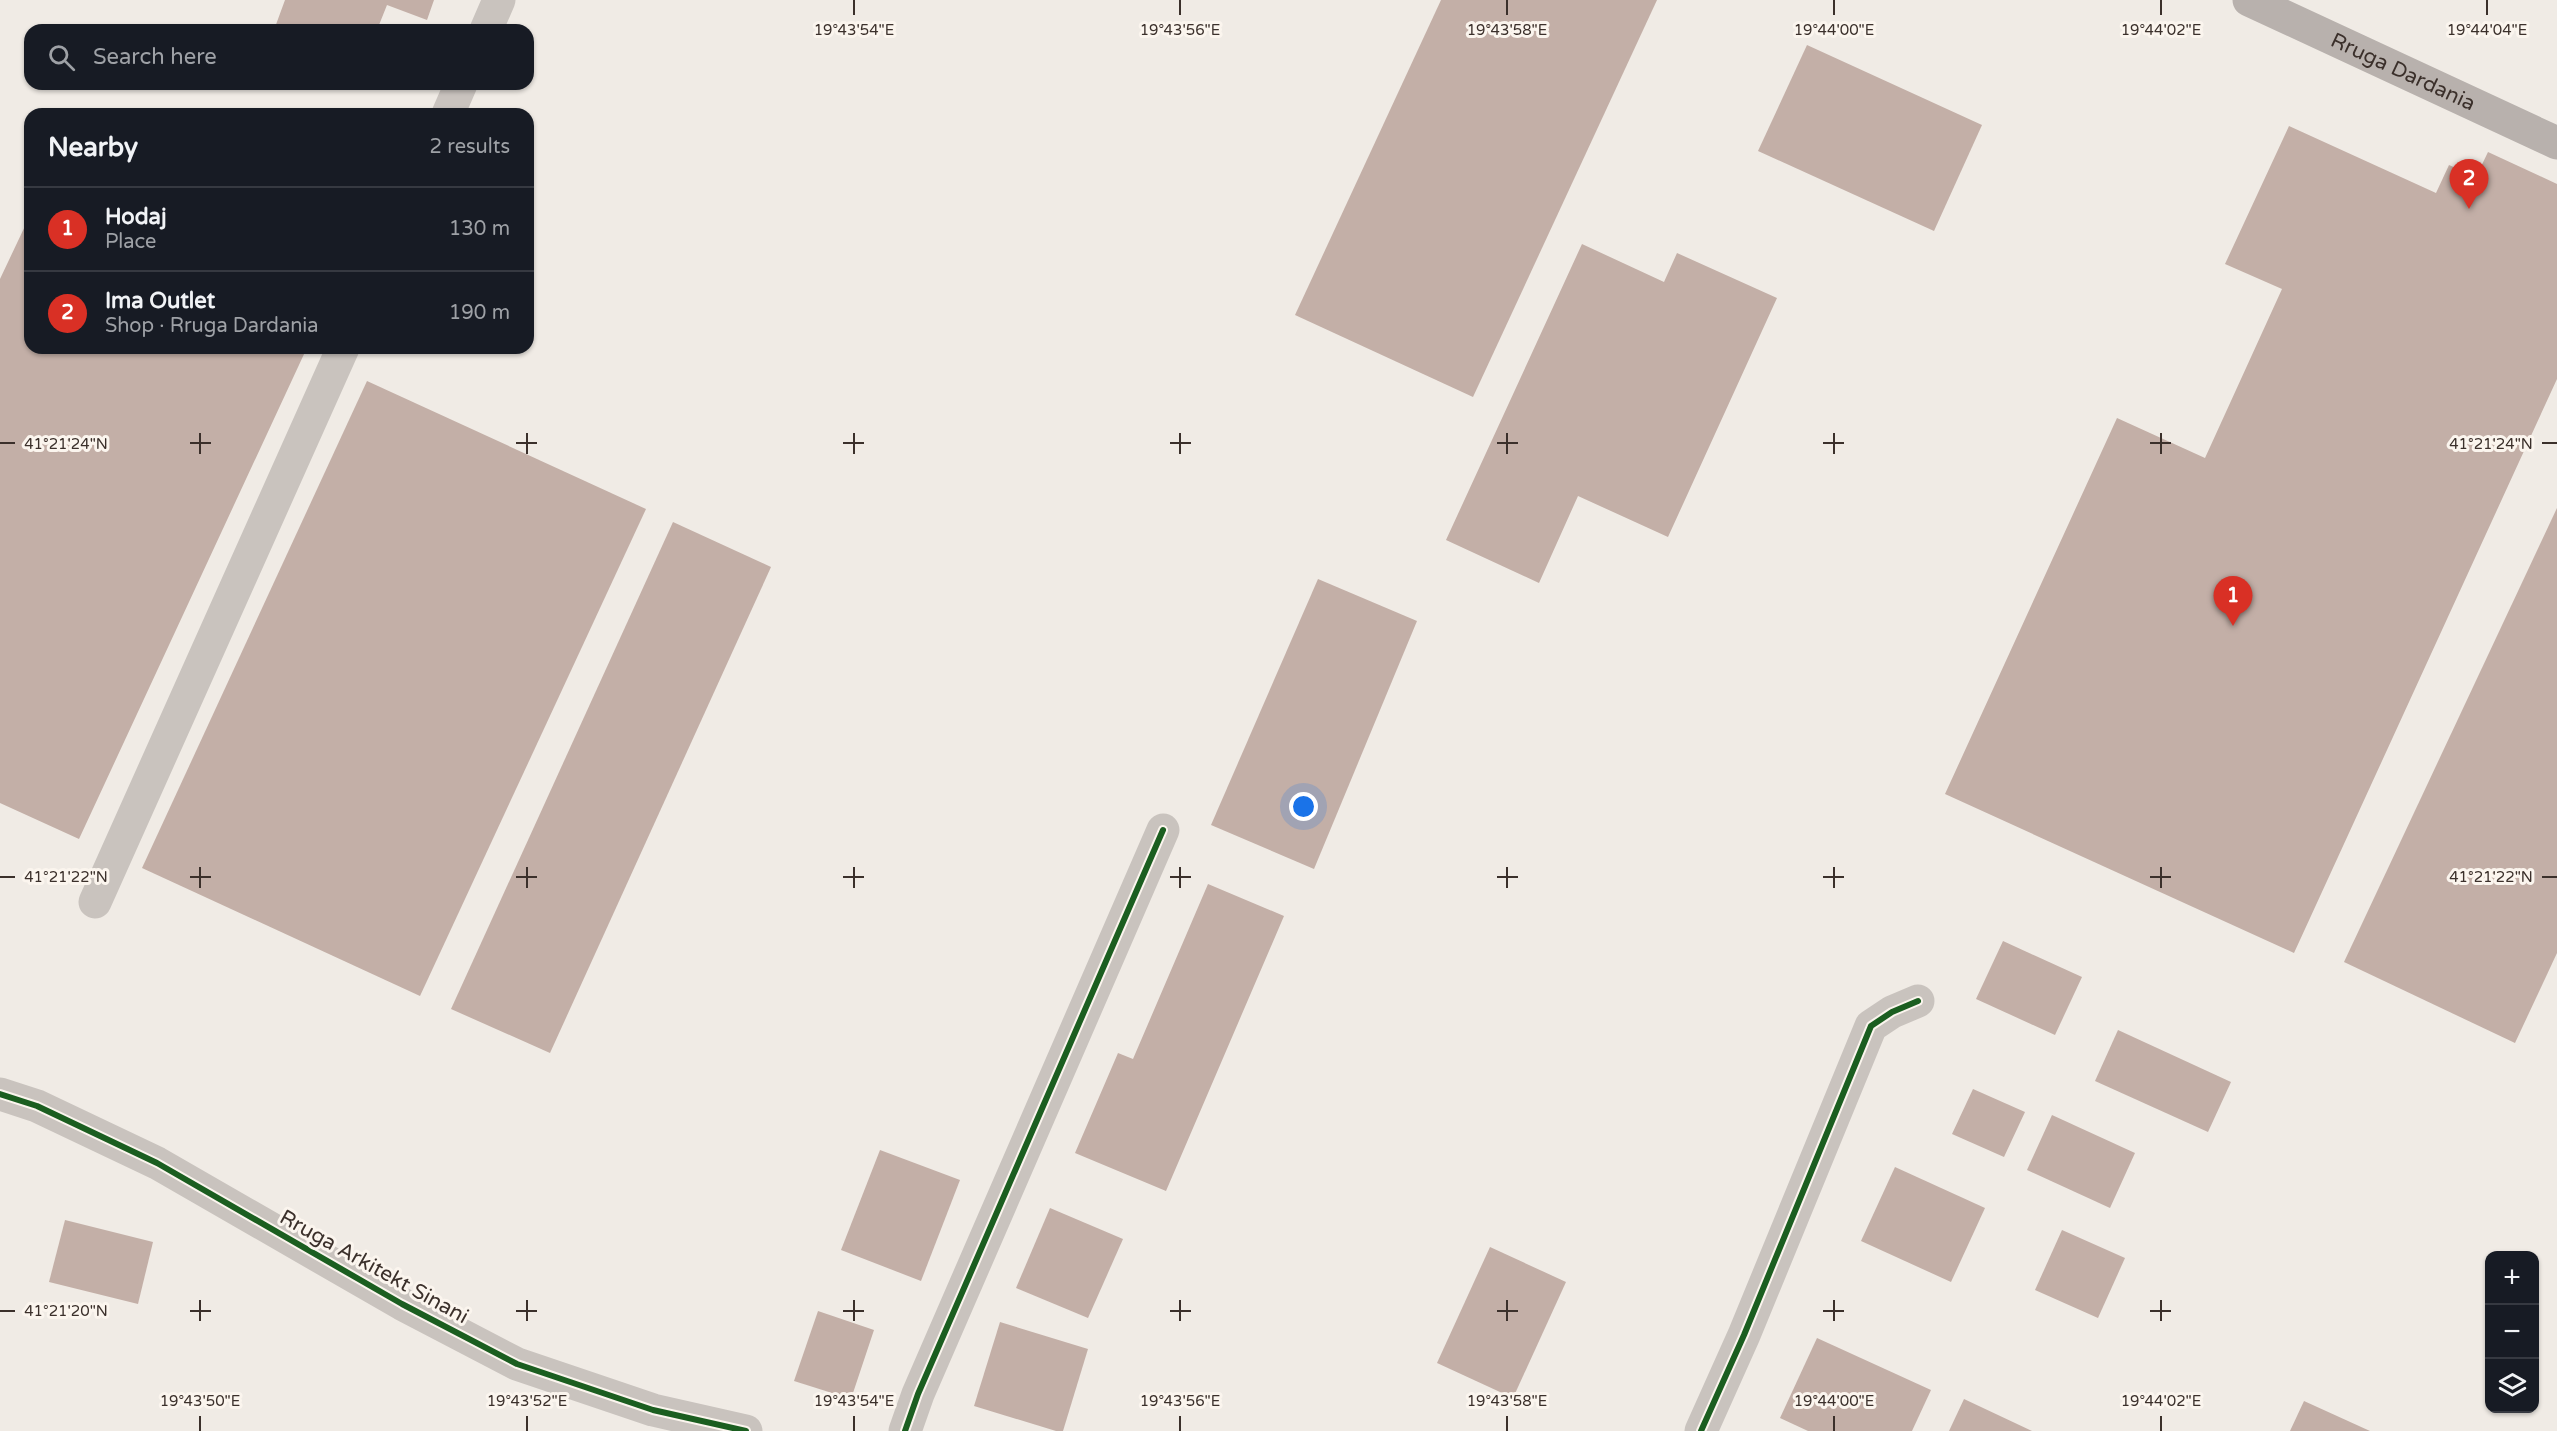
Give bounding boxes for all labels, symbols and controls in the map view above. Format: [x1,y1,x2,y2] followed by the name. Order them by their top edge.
[814,21,894,39] text: 19°43'54"E
[1140,21,1220,39] text: 19°43'56"E
[1467,21,1547,39] text: 19°43'58"E
[1794,21,1874,39] text: 19°44'00"E
[2121,21,2201,39] text: 19°44'02"E
[2447,21,2527,39] text: 19°44'04"E
[24,24,534,90] search box
[2327,27,2479,116] street label: Rruga Dardania
[45,41,78,74] icon: search
[93,44,217,70] text: Search here
[48,132,138,163] text: Nearby
[430,135,510,159] text: 2 results
[2450,160,2488,209] pin: 2
[105,204,167,230] text: Hodaj
[61,217,74,241] text: 1
[449,217,510,241] text: 130 m
[105,230,156,254] text: Place
[105,288,215,314] text: Ima Outlet
[61,301,74,325] text: 2
[449,301,510,325] text: 190 m
[105,314,319,338] text: Shop · Rruga Dardania
[24,435,108,453] text: 41°21'24"N
[2449,435,2533,453] text: 41°21'24"N
[2214,576,2252,626] pin: 1
[1289,792,1318,821] your location
[24,868,108,886] text: 41°21'22"N
[2449,868,2533,886] text: 41°21'22"N
[275,1205,473,1329] street label: Rruga Arkitekt Sinani
[2485,1251,2539,1413] map controls
[2485,1251,2539,1305] button: +
[24,1302,108,1320] text: 41°21'20"N
[2485,1305,2539,1359] button: −
[2485,1359,2539,1413] button: layers
[160,1392,240,1410] text: 19°43'50"E
[487,1392,567,1410] text: 19°43'52"E
[814,1392,894,1410] text: 19°43'54"E
[1140,1392,1220,1410] text: 19°43'56"E
[1467,1392,1547,1410] text: 19°43'58"E
[1794,1392,1874,1410] text: 19°44'00"E
[2121,1392,2201,1410] text: 19°44'02"E

